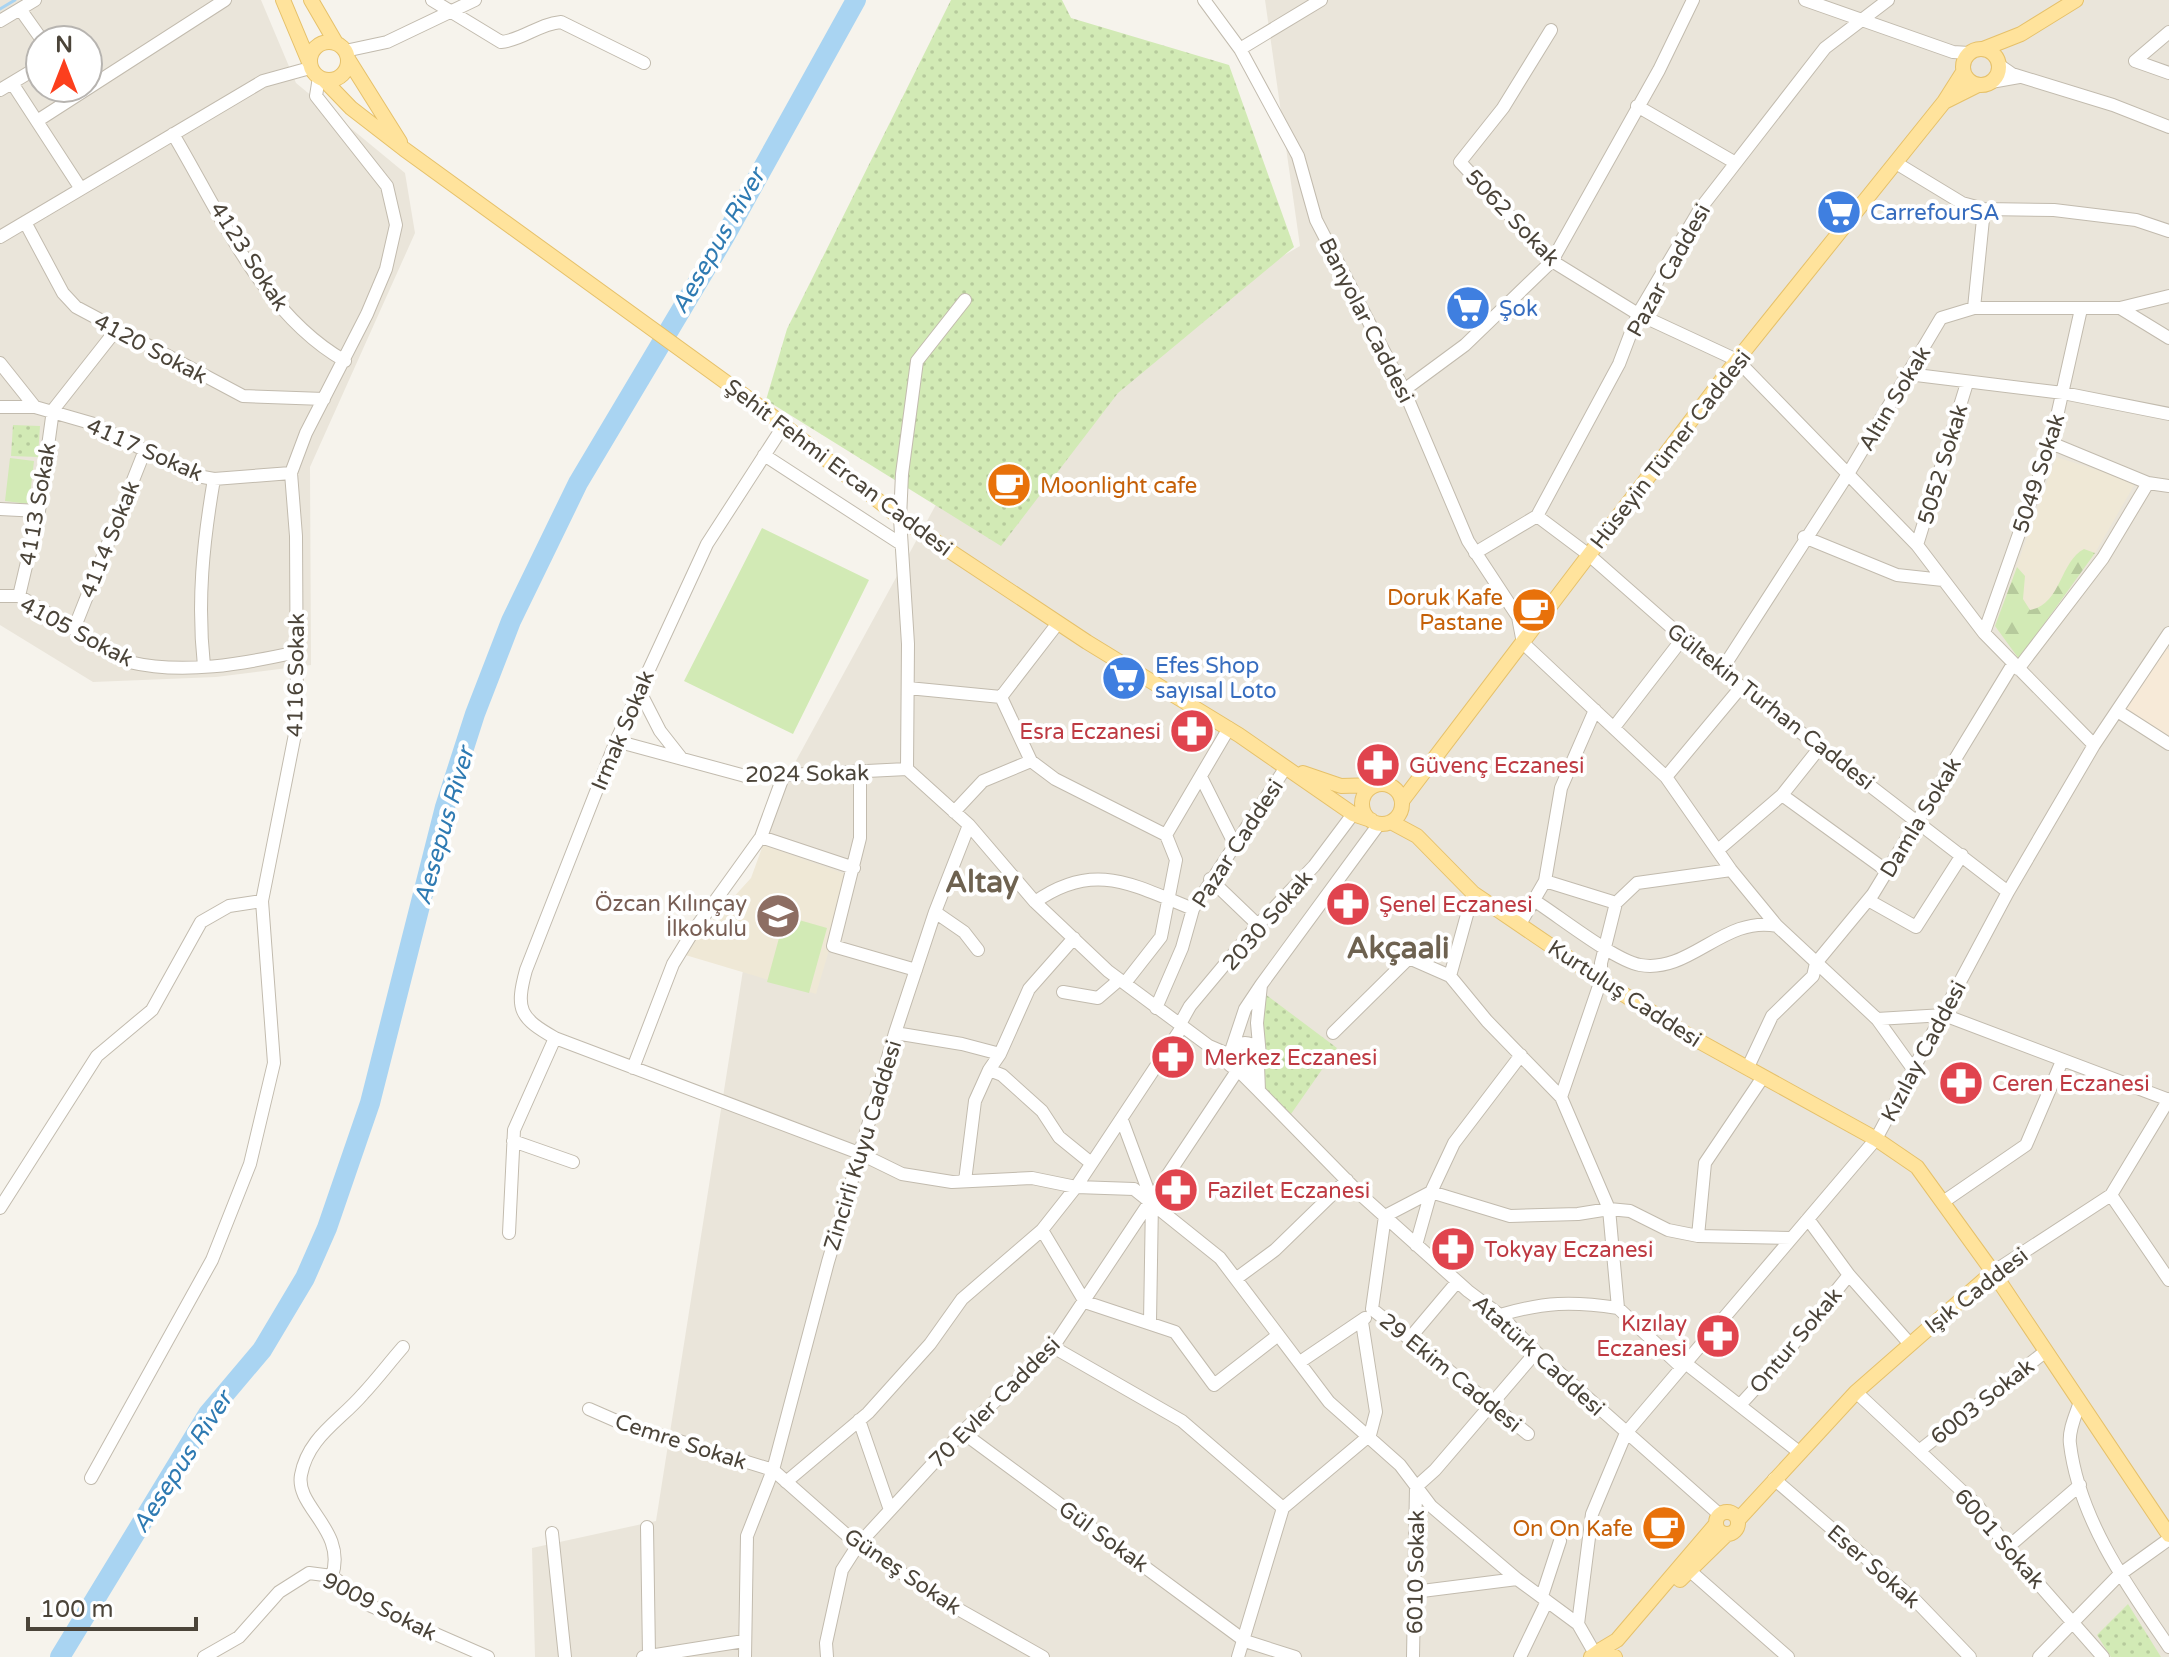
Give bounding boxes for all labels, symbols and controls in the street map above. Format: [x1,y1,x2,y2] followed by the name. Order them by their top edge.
[24,24,104,104] north arrow
[55,32,73,58] text: N
[665,161,773,319] water label: Aesepus River
[1460,164,1565,271] street label: 5062 Sokak
[1815,188,1863,236] supermarket icon: CarrefourSA
[204,197,294,316] street label: 4123 Sokak
[1622,199,1716,341] street label: Pazar Caddesi
[1870,200,2000,226] place label: CarrefourSA
[1313,234,1419,407] street label: Banyolar Caddesi
[1444,284,1492,332] supermarket icon: Şok
[1499,296,1538,322] place label: Şok
[90,308,211,389] street label: 4120 Sokak
[1853,341,1936,456] street label: Altın Sokak
[1585,345,1757,554] street label: Hüseyin Tümer Caddesi
[720,374,957,562] street label: Şehit Fehmi Ercan Caddesi
[1912,401,1974,527] street label: 5052 Sokak
[2007,410,2070,536] street label: 5049 Sokak
[83,413,207,487] street label: 4117 Sokak
[14,441,62,568] street label: 4113 Sokak
[985,461,1033,509] cafe icon: Moonlight cafe
[1040,473,1197,499] place label: Moonlight cafe
[75,477,145,602] street label: 4114 Sokak
[1387,585,1503,636] place label: Doruk Kafe Pastane
[1510,586,1558,634] cafe icon: Doruk Kafe Pastane
[16,591,137,672] street label: 4105 Sokak
[282,613,310,737] street label: 4116 Sokak
[1662,618,1879,796] street label: Gültekin Turhan Caddesi
[1155,653,1277,704] place label: Efes Shop sayısal Loto
[1100,654,1148,702] supermarket icon: Efes Shop sayısal Loto
[586,666,660,794] street label: Irmak Sokak
[1168,707,1216,755] pharmacy icon: Esra Eczanesi
[1019,719,1161,745] place label: Esra Eczanesi
[408,741,482,908] water label: Aesepus River
[1354,741,1402,789] pharmacy icon: Güvenç Eczanesi
[1409,753,1585,779] place label: Güvenç Eczanesi
[1875,753,1967,882] street label: Damla Sokak
[745,760,869,788] street label: 2024 Sokak
[1187,774,1289,913] street label: Pazar Caddesi
[945,864,1019,901] district label: Altay
[1217,865,1318,976] street label: 2030 Sokak
[1324,880,1372,928] pharmacy icon: Şenel Eczanesi
[595,891,747,942] place label: Özcan Kılınçay İlkokulu
[754,892,802,940] school or university icon: Özcan Kılınçay İlkokulu
[1379,892,1533,918] place label: Şenel Eczanesi
[1347,930,1449,967] district label: Akçaali
[1543,935,1706,1053] street label: Kurtuluş Caddesi
[1876,977,1972,1126] street label: Kızılay Caddesi
[1149,1033,1197,1081] pharmacy icon: Merkez Eczanesi
[819,1037,907,1253] street label: Zincirli Kuyu Caddesi
[1204,1045,1377,1071] place label: Merkez Eczanesi
[1937,1059,1985,1107] pharmacy icon: Ceren Eczanesi
[1992,1071,2150,1097] place label: Ceren Eczanesi
[1152,1166,1200,1214] pharmacy icon: Fazilet Eczanesi
[1207,1178,1370,1204] place label: Fazilet Eczanesi
[1429,1225,1477,1273] pharmacy icon: Tokyay Eczanesi
[1484,1237,1653,1263] place label: Tokyay Eczanesi
[1920,1242,2033,1339] street label: Işık Caddesi
[1744,1283,1847,1399] street label: Ontur Sokak
[1467,1290,1610,1422] street label: Atatürk Caddesi
[1374,1308,1526,1438] street label: 29 Ekim Caddesi
[1596,1311,1687,1362] place label: Kızılay Eczanesi
[1694,1312,1742,1360] pharmacy icon: Kızılay Eczanesi
[924,1332,1066,1474] street label: 70 Evler Caddesi
[1926,1353,2039,1450] street label: 6003 Sokak
[126,1384,240,1538] water label: Aesepus River
[612,1408,750,1475] street label: Cemre Sokak
[1949,1483,2050,1594] street label: 6001 Sokak
[1054,1496,1153,1578] street label: Gül Sokak
[1640,1504,1688,1552] cafe icon: On On Kafe
[1402,1510,1430,1634] street label: 6010 Sokak
[1512,1516,1633,1542] place label: On On Kafe
[1822,1520,1925,1614] street label: Eser Sokak
[839,1523,966,1620] street label: Güneş Sokak
[318,1567,441,1647] street label: 9009 Sokak
[28,1581,196,1631] scale bar
[40,1595,114,1624] text: 100 m

